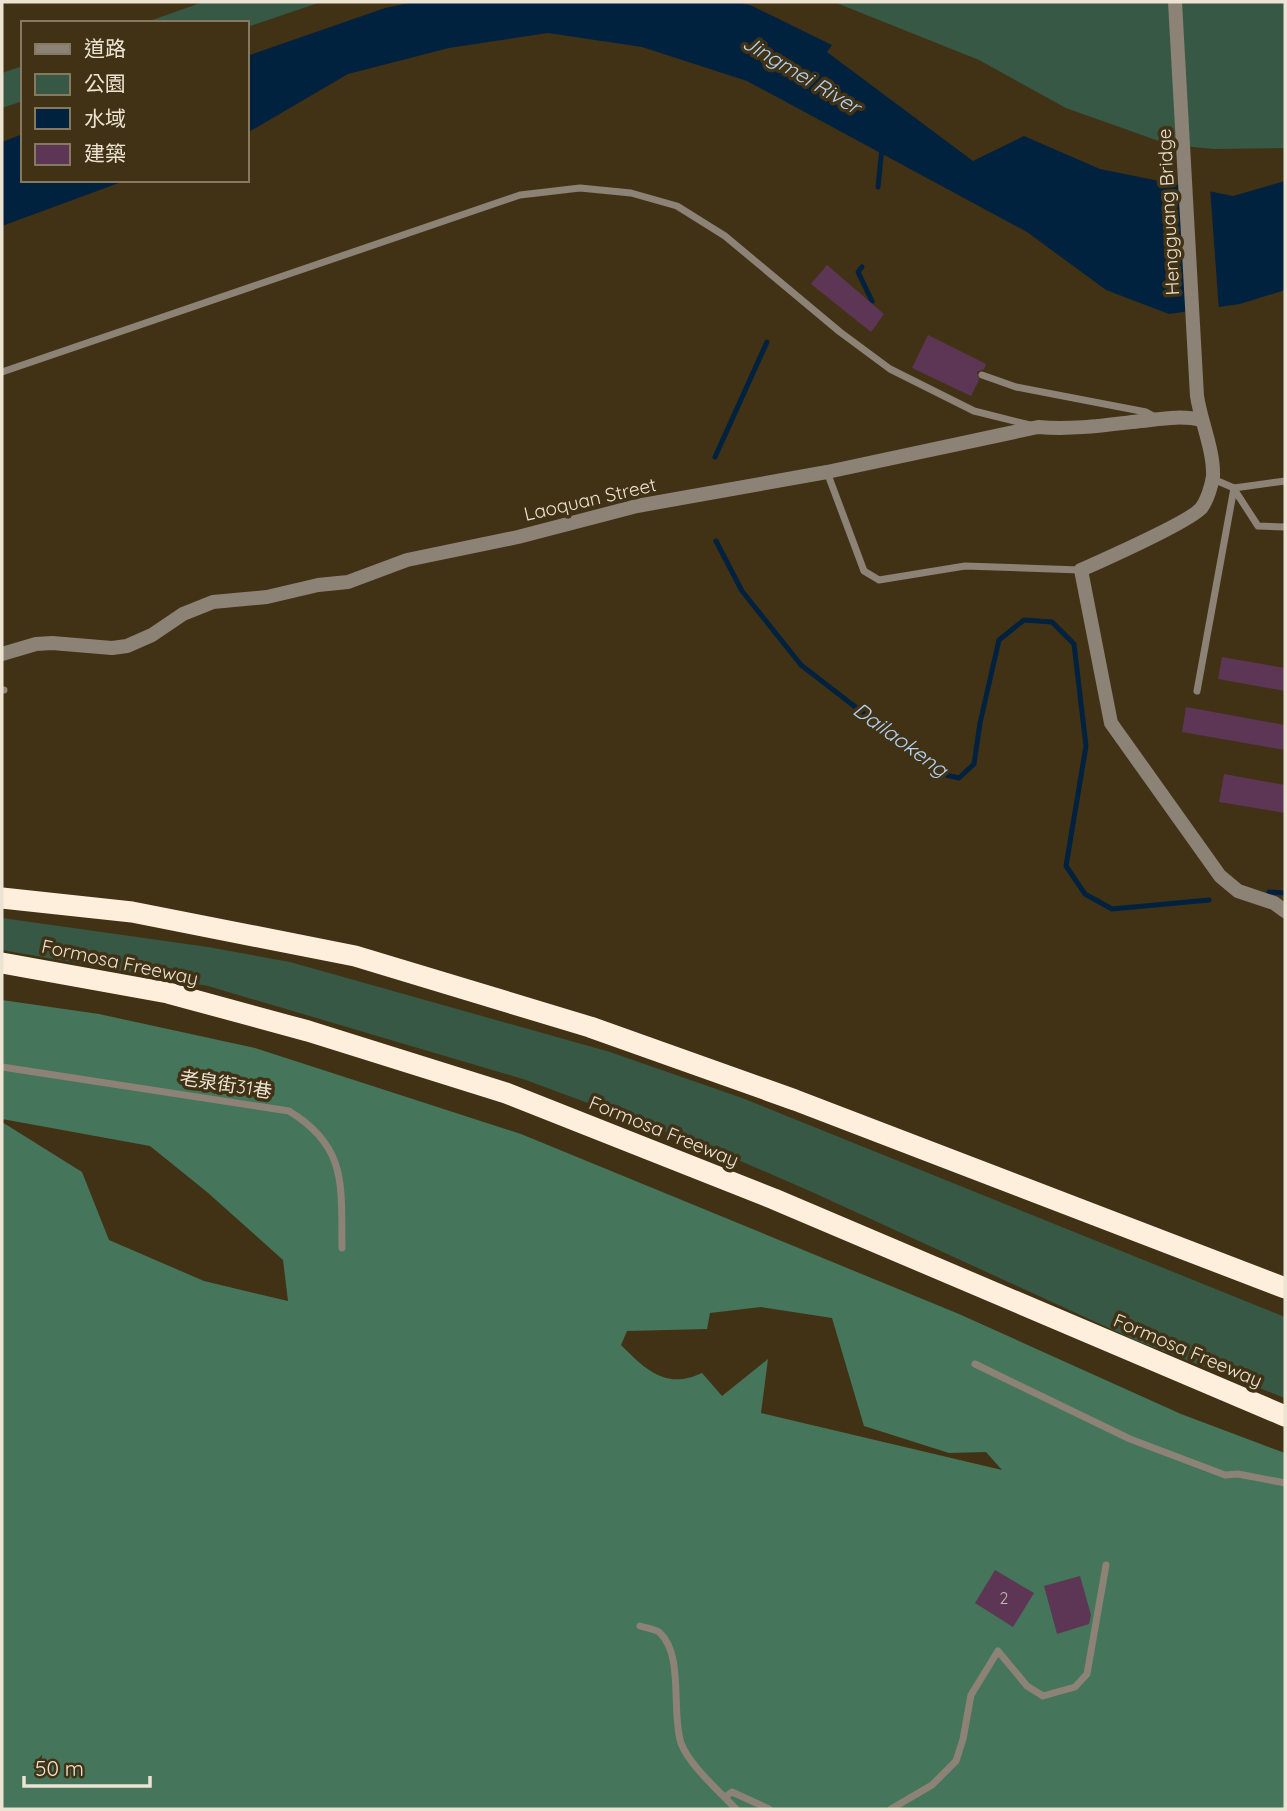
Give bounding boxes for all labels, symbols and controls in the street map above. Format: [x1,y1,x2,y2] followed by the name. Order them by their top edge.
[21,21,248,182] legend
[739,29,868,121] water label: Jingmei River
[84,35,126,61] text: 道路
[84,70,126,96] text: 公園
[84,105,126,131] text: 水域
[1152,128,1184,296] street label: Hengguang Bridge
[84,140,126,166] text: 建築
[522,472,658,526] street label: Laoquan Street
[849,696,955,783] water label: Dailaokeng
[40,934,200,990] street label: Formosa Freeway
[178,1065,274,1103] street label: 老泉街31巷
[586,1090,742,1172] street label: Formosa Freeway
[1110,1308,1266,1392] street label: Formosa Freeway
[1000,1588,1009,1608] house number: 2
[24,1744,150,1788] scale bar
[35,1755,84,1781] text: 50 m

